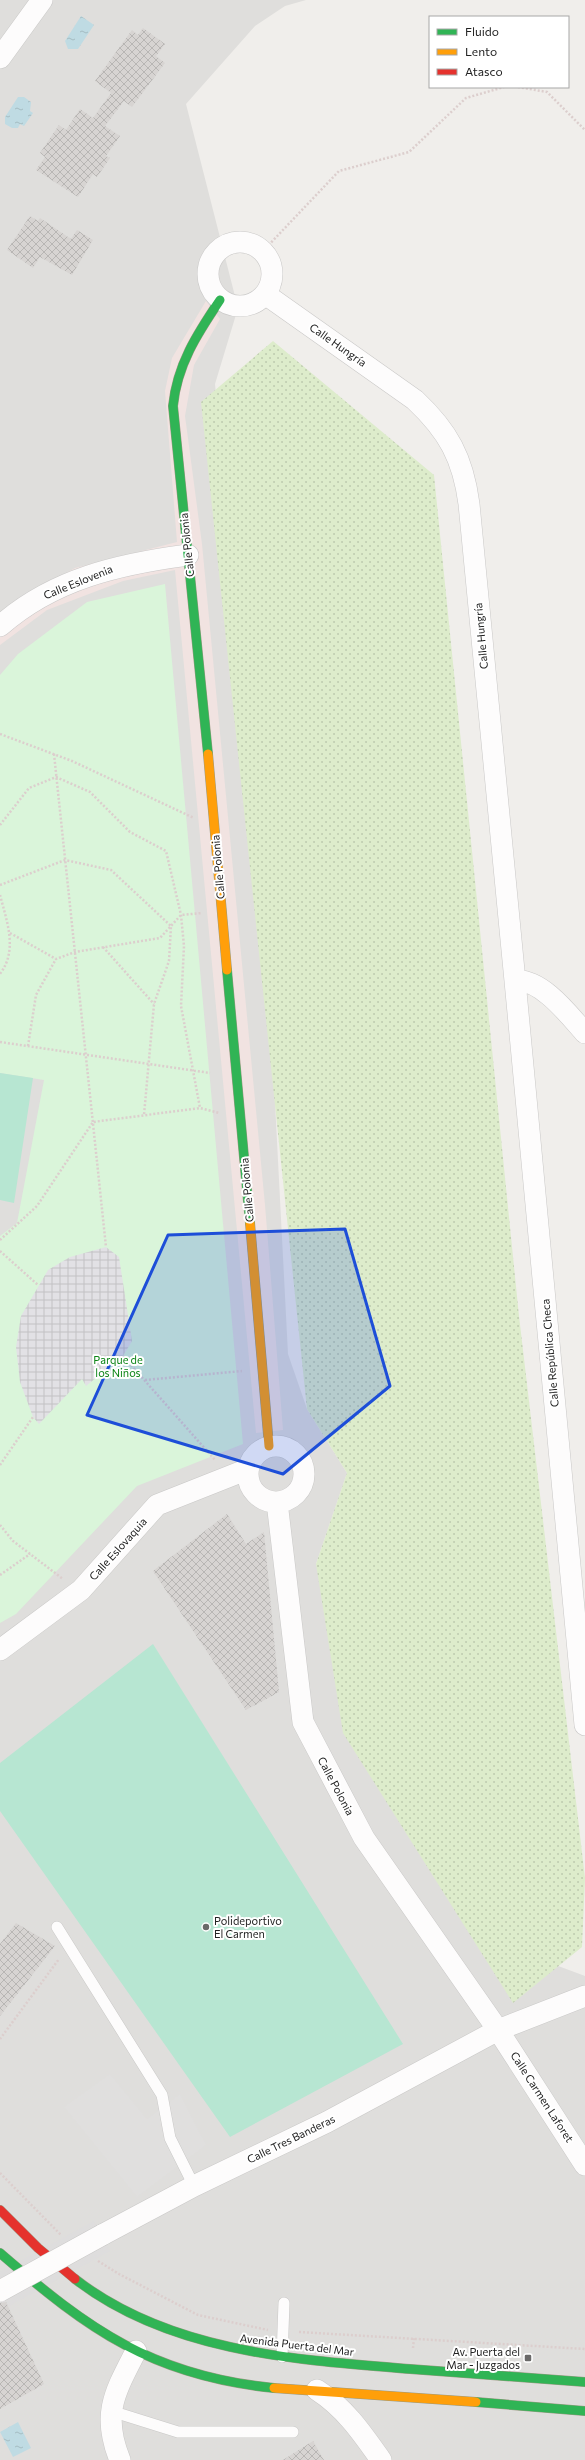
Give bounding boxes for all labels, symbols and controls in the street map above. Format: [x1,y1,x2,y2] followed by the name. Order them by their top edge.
[429,16,569,88] legend
[465,24,499,38] text: Fluido
[465,44,497,58] text: Lento
[465,64,503,78] text: Atasco
[307,320,369,369] street label: Calle Hungría
[177,512,196,578] street label: Calle Polonia
[41,562,114,601] street label: Calle Eslovenia
[471,602,490,670] street label: Calle Hungría
[208,834,227,900] street label: Calle Polonia
[237,1157,256,1223] street label: Calle Polonia
[538,1298,561,1408] street label: Calle República Checa
[93,1353,143,1379] park label: Parque de los Niños
[86,1515,149,1583] street label: Calle Eslovaquia
[316,1754,357,1817] street label: Calle Polonia
[214,1914,282,1940] place label: Polideportivo El Carmen
[201,1922,211,1932] marker: Polideportivo El Carmen
[508,2049,577,2145] street label: Calle Carmen Laforet
[245,2112,337,2166] street label: Calle Tres Banderas
[239,2331,356,2358] street label: Avenida Puerta del Mar
[446,2345,520,2372] place label: Av. Puerta del Mar - Juzgados
[523,2353,533,2363] marker: Av. Puerta del Mar - Juzgados

